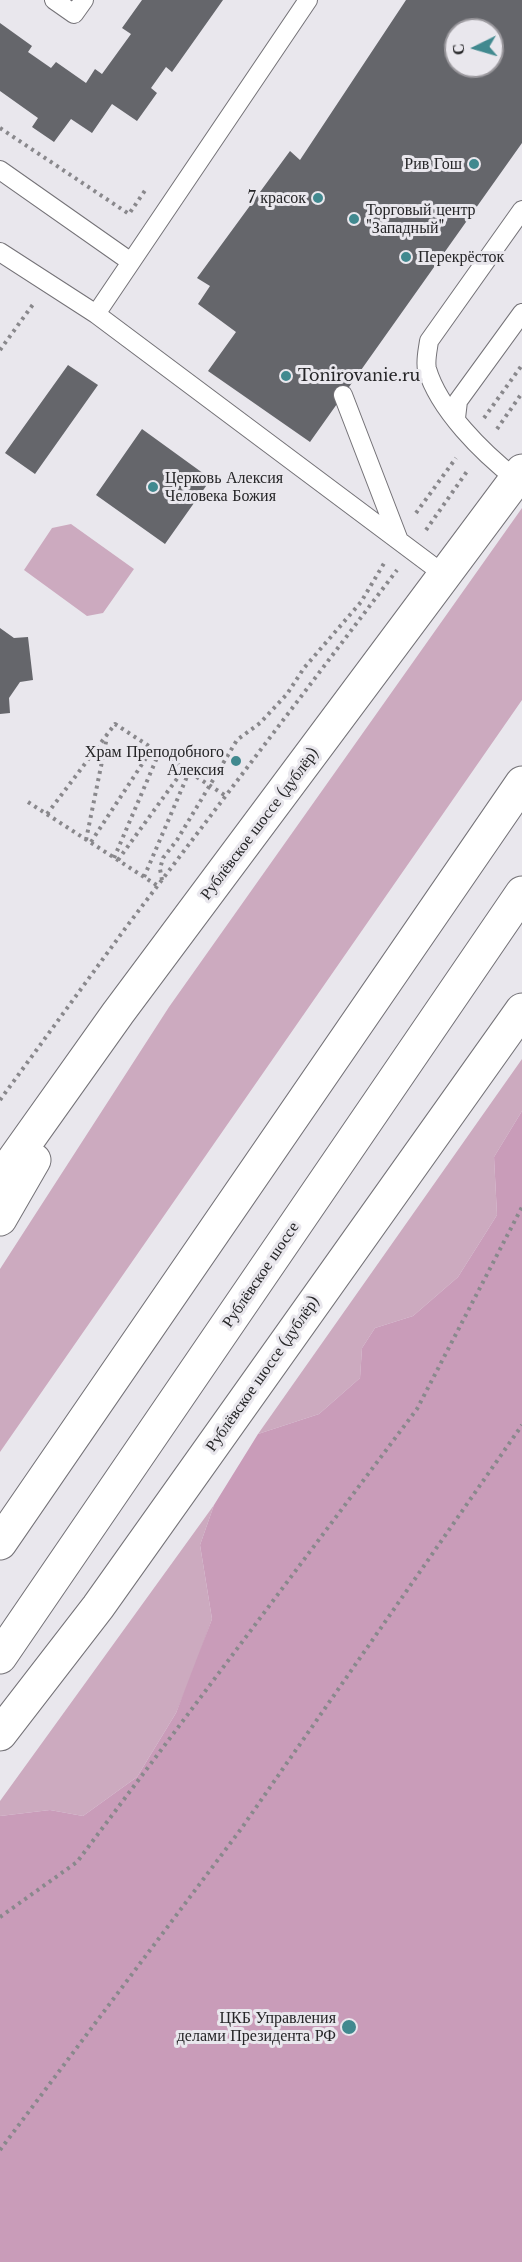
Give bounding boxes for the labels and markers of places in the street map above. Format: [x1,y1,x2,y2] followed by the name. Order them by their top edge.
[404,154,462,174] place label: Рив Гош
[467,157,481,171] marker: Рив Гош
[248,188,306,208] place label: 7 красок
[311,191,325,205] marker: 7 красок
[366,200,476,238] place label: Торговый центр "Западный"
[347,212,361,226] marker: Торговый центр "Западный"
[418,247,504,267] place label: Перекрёсток
[399,250,413,264] marker: Перекрёсток
[298,366,420,386] place label: Tonirovanie.ru
[279,369,293,383] marker: Tonirovanie.ru
[165,468,283,506] place label: Церковь Алексия Человека Божия
[146,480,160,494] marker: Церковь Алексия Человека Божия
[85,742,224,780] place label: Храм Преподобного Алексия
[229,754,243,768] marker: Храм Преподобного Алексия
[177,2008,336,2046] place label: ЦКБ Управления делами Президента РФ
[340,2018,358,2036] marker: ЦКБ Управления делами Президента РФ

